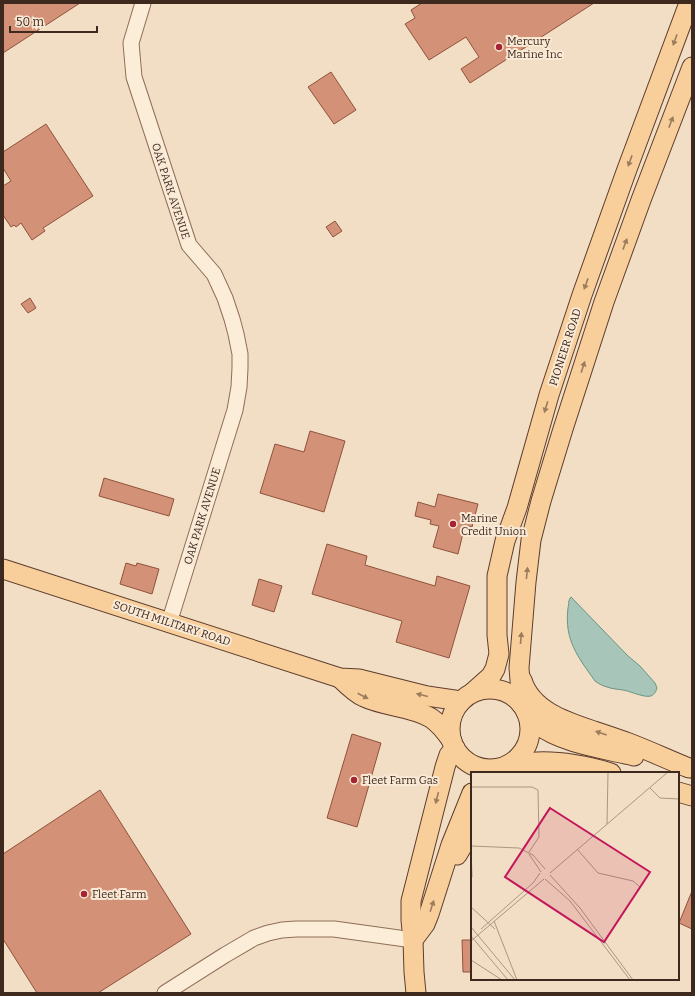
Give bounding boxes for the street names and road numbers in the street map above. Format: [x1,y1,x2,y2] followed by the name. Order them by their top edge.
[149,141,192,241] street label: OAK PARK AVENUE
[547,307,584,387] street label: PIONEER ROAD
[182,466,223,566] street label: OAK PARK AVENUE
[112,598,232,649] street label: SOUTH MILITARY ROAD

